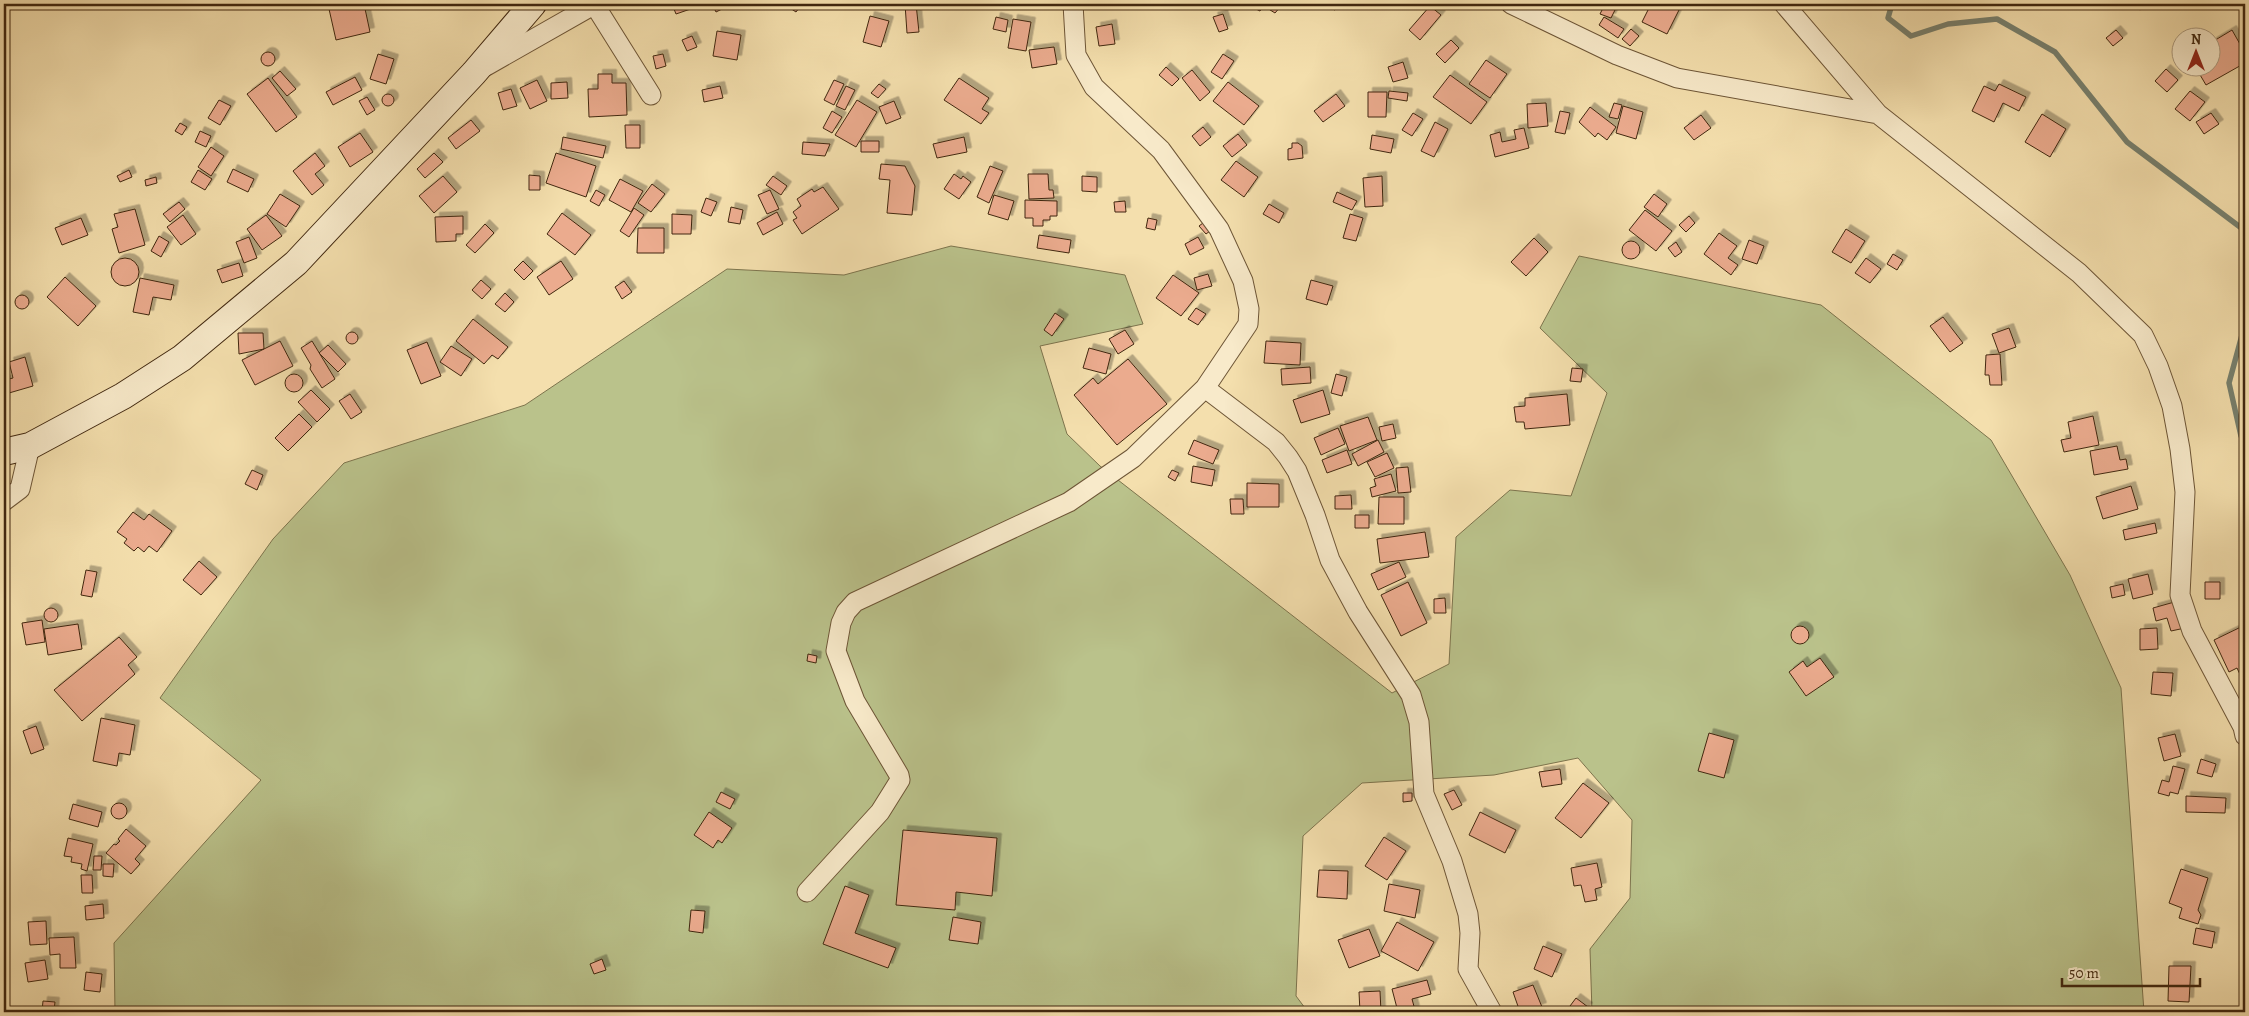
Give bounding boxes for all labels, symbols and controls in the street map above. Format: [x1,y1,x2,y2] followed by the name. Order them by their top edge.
[2172,28,2222,78] north arrow
[2191,30,2201,49] text: N
[2062,956,2199,988] scale bar
[2069,963,2099,983] text: 50 m

